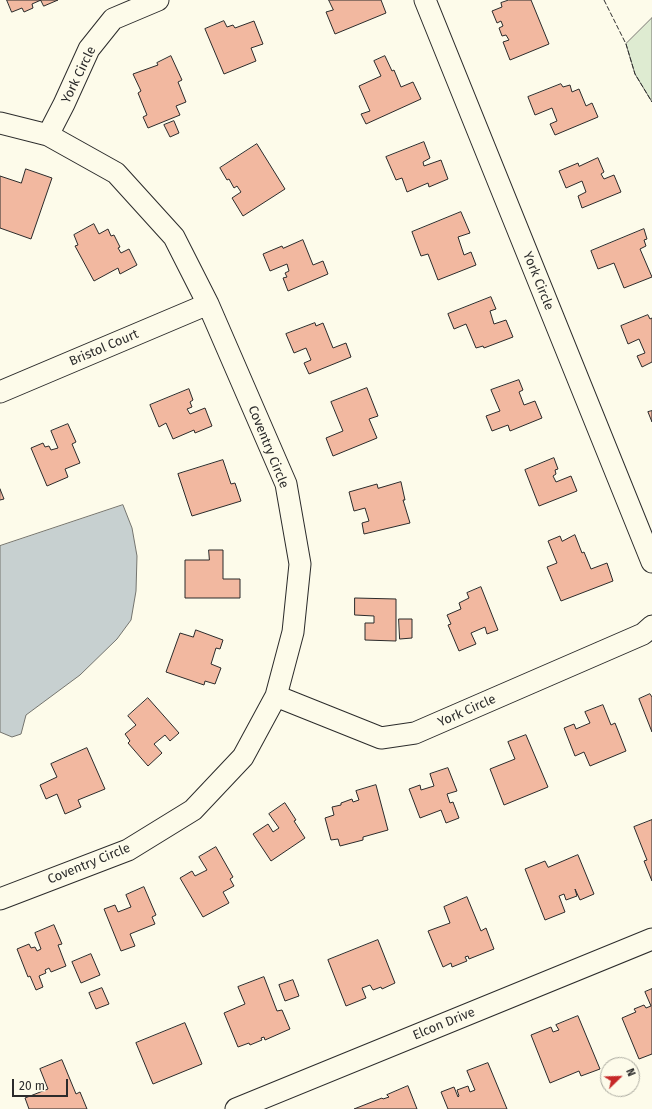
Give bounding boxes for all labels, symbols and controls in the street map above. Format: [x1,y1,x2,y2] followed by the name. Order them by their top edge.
[58,44,100,106] street label: York Circle
[519,249,557,313] street label: York Circle
[67,326,141,370] street label: Bristol Court
[244,403,292,491] street label: Coventry Circle
[436,691,498,731] street label: York Circle
[45,840,133,888] street label: Coventry Circle
[411,1004,477,1044] street label: Elcon Drive
[600,1057,640,1097] north arrow
[623,1067,638,1078] text: N
[14,1071,70,1097] scale bar
[19,1079,45,1093] text: 20 m

